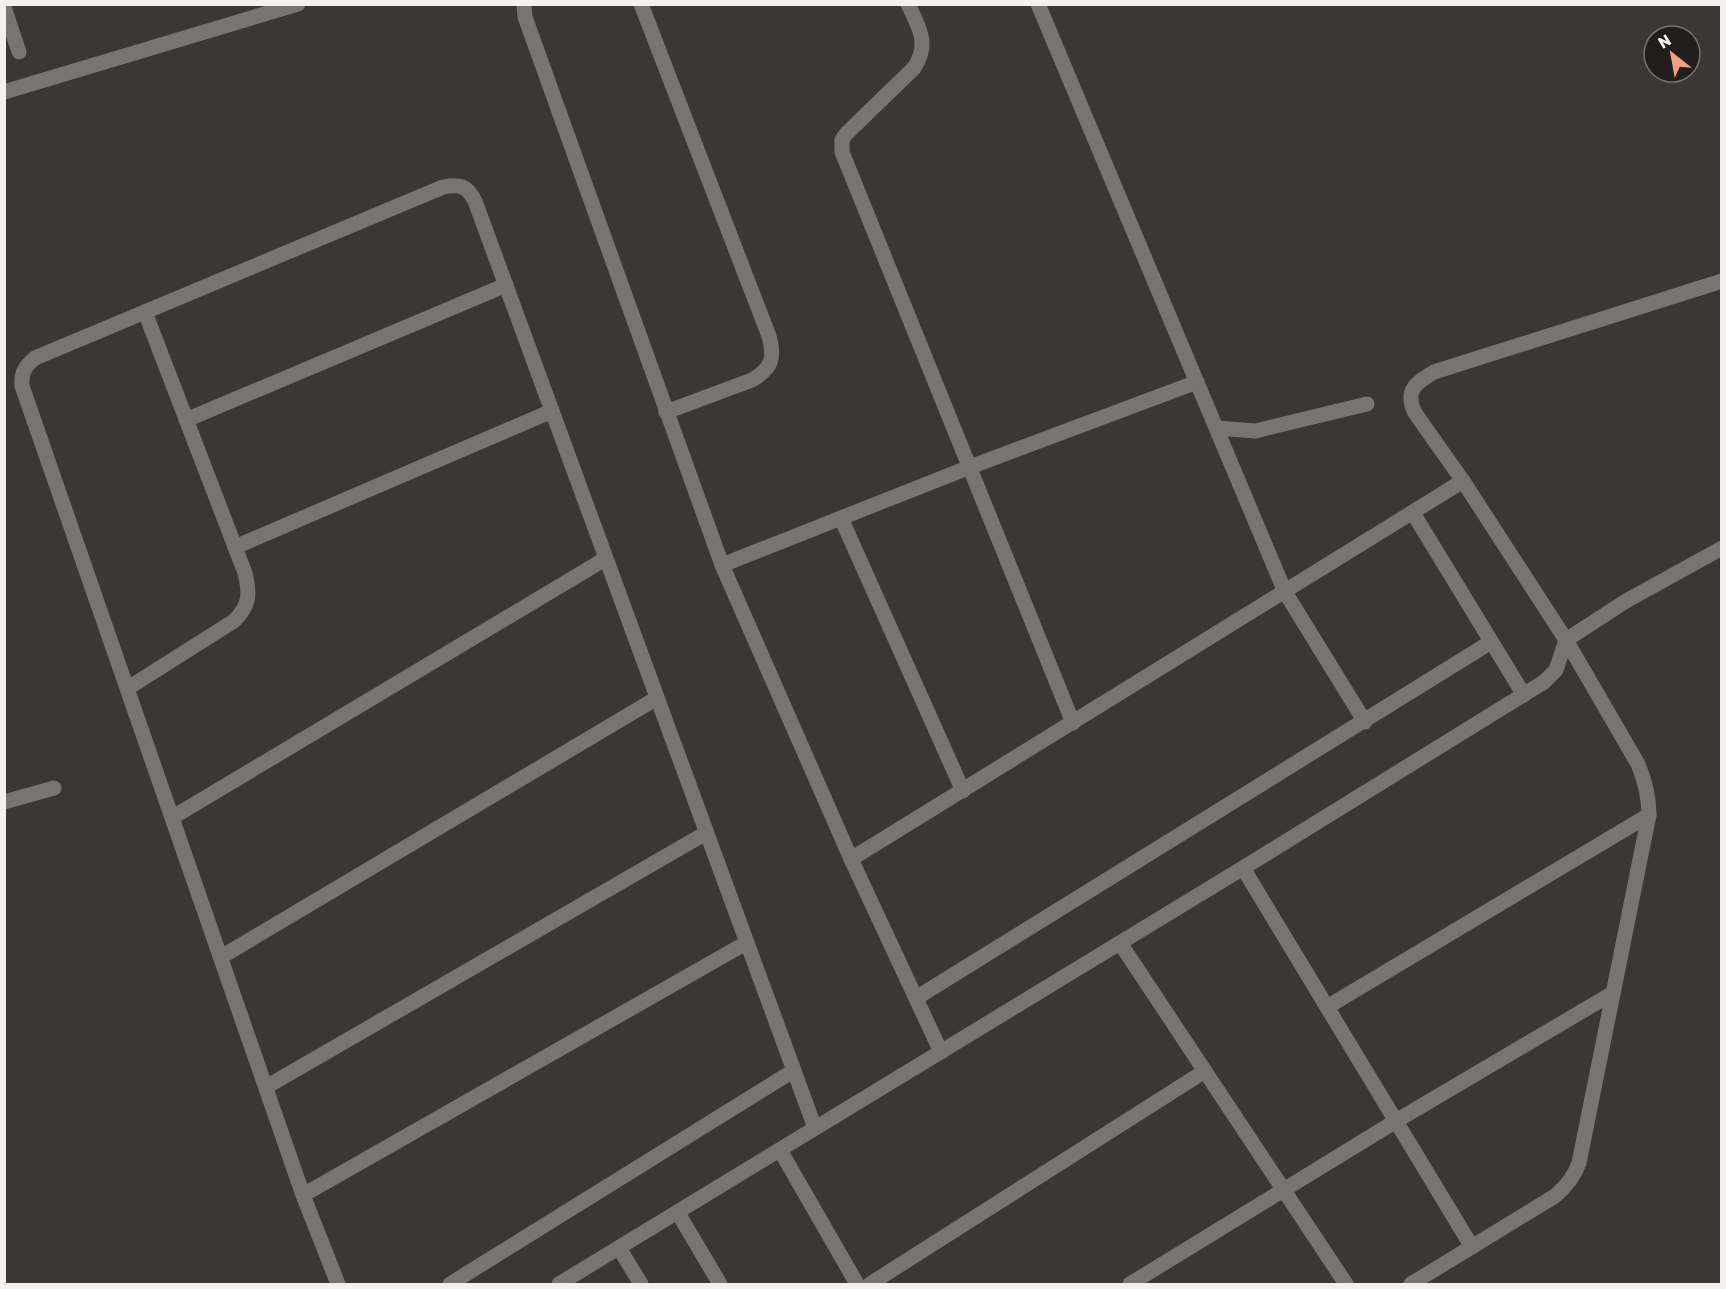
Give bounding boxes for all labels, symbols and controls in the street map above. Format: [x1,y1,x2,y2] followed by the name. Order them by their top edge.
[1642,24,1702,84] north arrow
[1655,30,1674,53] text: N

